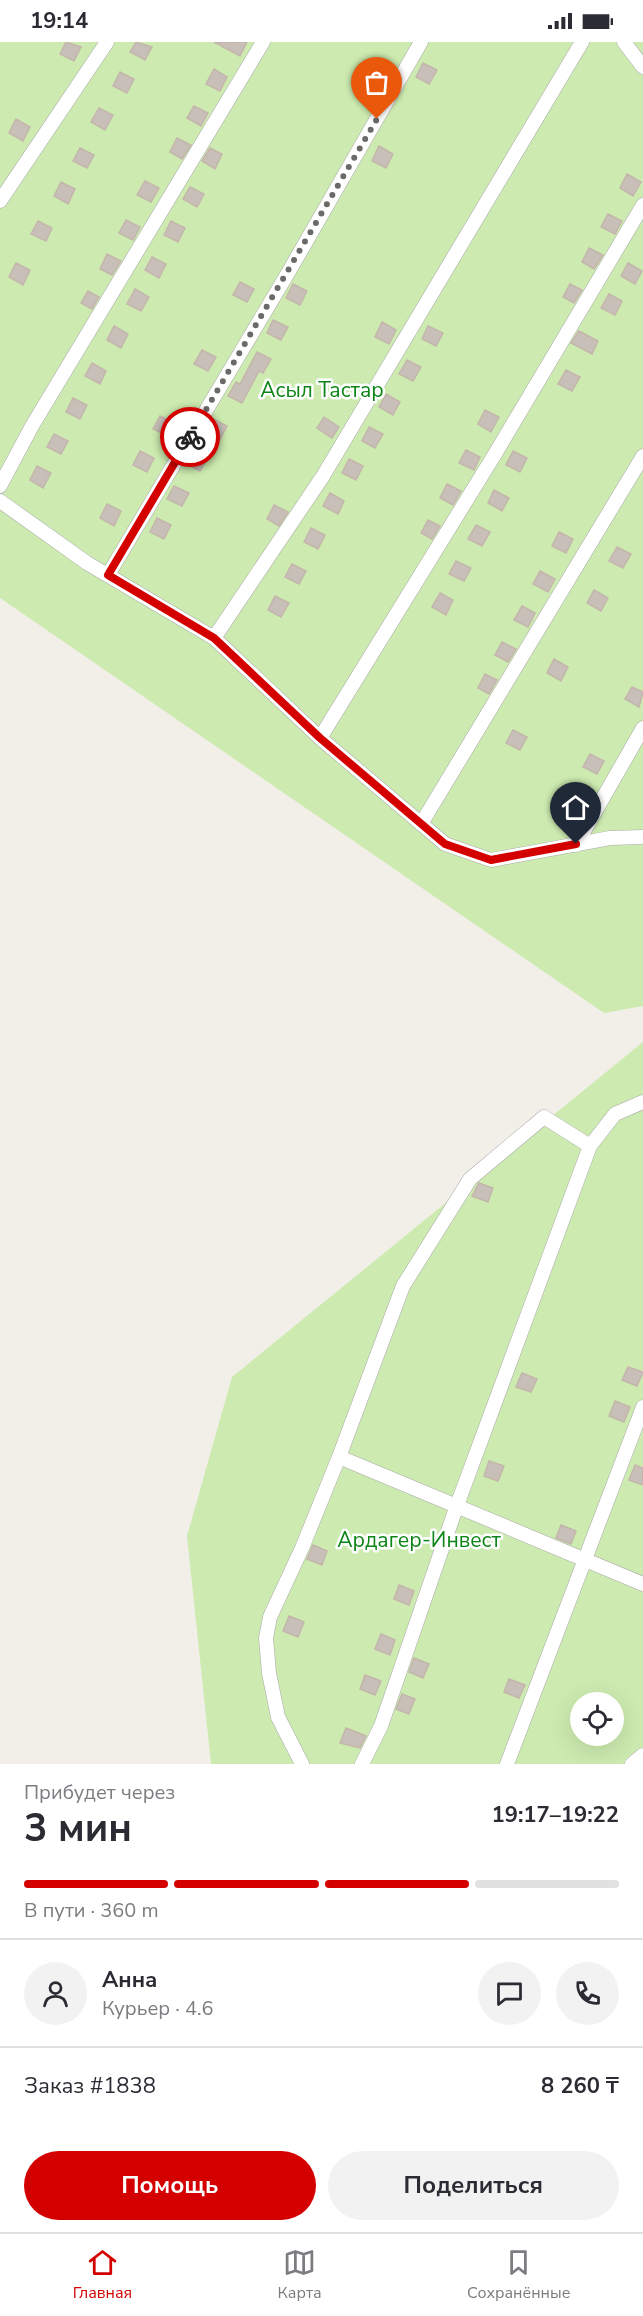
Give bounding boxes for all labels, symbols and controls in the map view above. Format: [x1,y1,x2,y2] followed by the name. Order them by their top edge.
[30,6,88,36] text: 19:14
[351,57,402,119] pin
[360,66,393,99] icon: bag
[260,376,384,404] park label: Асыл Тастар
[160,407,220,467] courier
[174,421,207,454] icon: bike
[550,782,601,844] pin
[559,791,592,824] icon: home
[337,1526,502,1554] park label: Ардагер-Инвест
[570,1692,624,1746] map controls
[570,1692,624,1746] button: locate
[24,1779,175,1806] text: Прибудет через
[491,1800,619,1830] text: 19:17–19:22
[24,1802,132,1855] text: 3 мин
[24,1897,159,1924] text: В пути · 360 m
[24,1962,87,2025] button: person
[478,1962,541,2025] button: chat
[556,1962,619,2025] button: phone
[102,1965,157,1995] text: Анна
[102,1995,214,2022] text: Курьер · 4.6
[24,2071,156,2101] text: Заказ #1838
[541,2071,619,2101] text: 8 260 ₸
[24,2151,316,2220] button: Помощь
[328,2151,619,2220] button: Поделиться
[73,2246,132,2304] tab: Главная
[278,2246,322,2304] tab: Карта
[467,2246,570,2304] tab: Сохранённые

